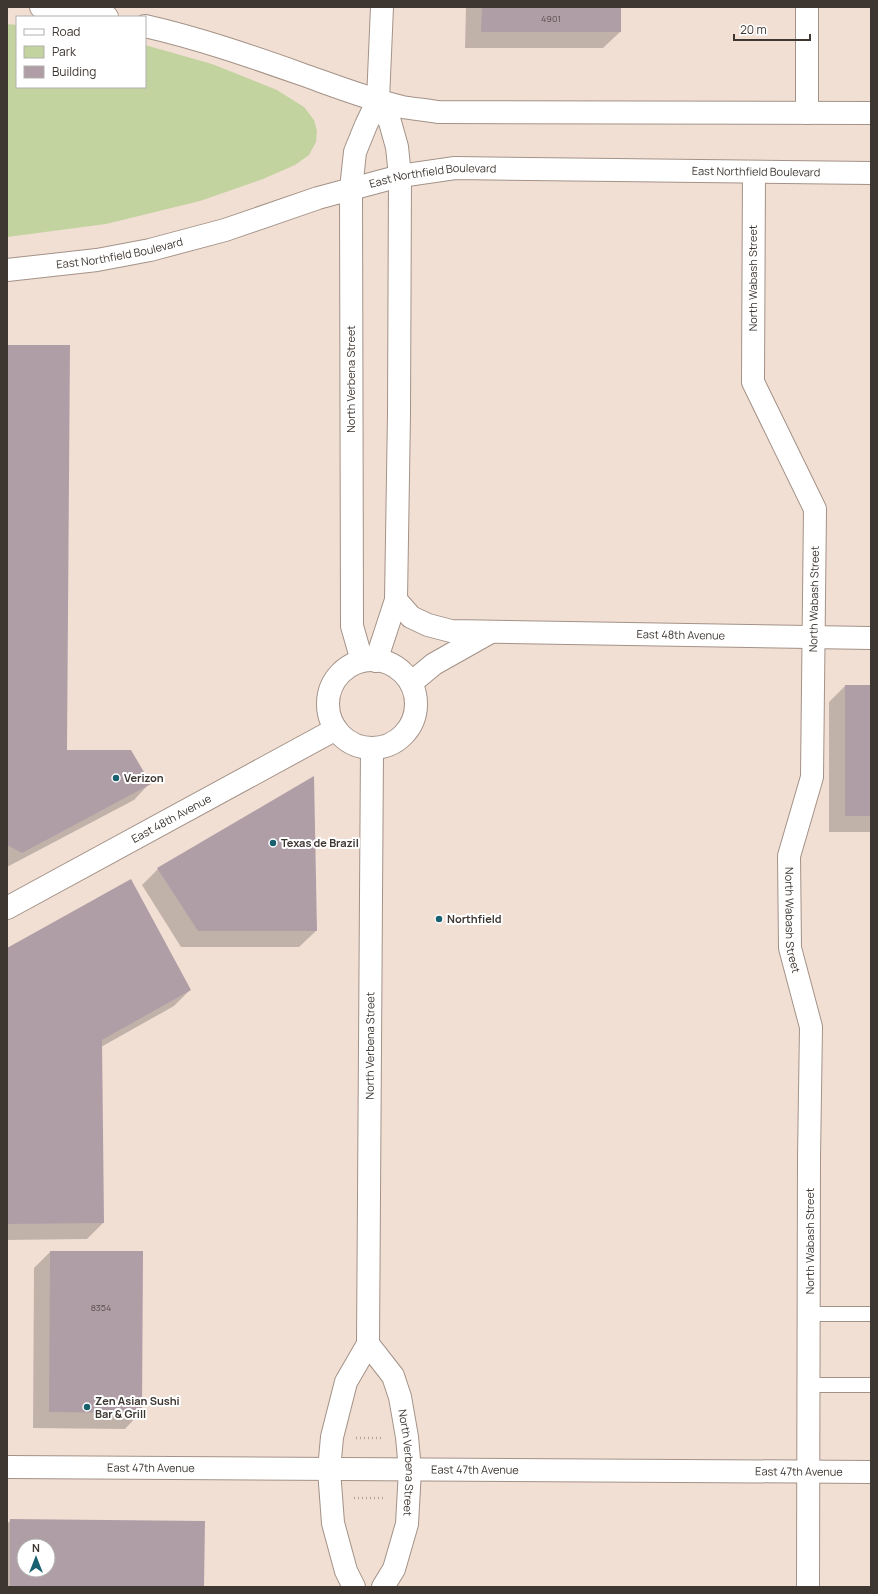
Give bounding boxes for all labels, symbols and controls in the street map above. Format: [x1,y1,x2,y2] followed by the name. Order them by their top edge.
[541,12,561,25] house number: 4901
[16,16,146,88] legend
[734,16,810,42] scale bar
[740,21,767,38] text: 20 m
[52,23,80,40] text: Road
[52,43,77,60] text: Park
[52,63,96,80] text: Building
[367,160,496,191] street label: East Northfield Boulevard
[692,163,820,179] street label: East Northfield Boulevard
[745,225,760,331] street label: North Wabash Street
[56,234,184,271] street label: East Northfield Boulevard
[343,325,358,433] street label: North Verbena Street
[805,546,822,652] street label: North Wabash Street
[636,626,726,643] street label: East 48th Avenue
[124,770,164,785] place label: Verizon
[111,773,121,783] marker: Verizon
[129,790,214,846] street label: East 48th Avenue
[281,835,359,850] place label: Texas de Brazil
[268,838,278,848] marker: Texas de Brazil
[782,867,804,975] street label: North Wabash Street
[447,911,502,926] place label: Northfield
[434,914,444,924] marker: Northfield
[362,992,377,1099] street label: North Verbena Street
[802,1188,817,1294] street label: North Wabash Street
[91,1301,111,1314] house number: 8354
[95,1393,180,1421] place label: Zen Asian Sushi Bar & Grill
[82,1402,92,1412] marker: Zen Asian Sushi Bar & Grill
[395,1408,418,1517] street label: North Verbena Street
[107,1460,195,1475] street label: East 47th Avenue
[431,1461,519,1477] street label: East 47th Avenue
[755,1463,843,1479] street label: East 47th Avenue
[16,1538,56,1578] north arrow
[32,1540,40,1555] text: N

